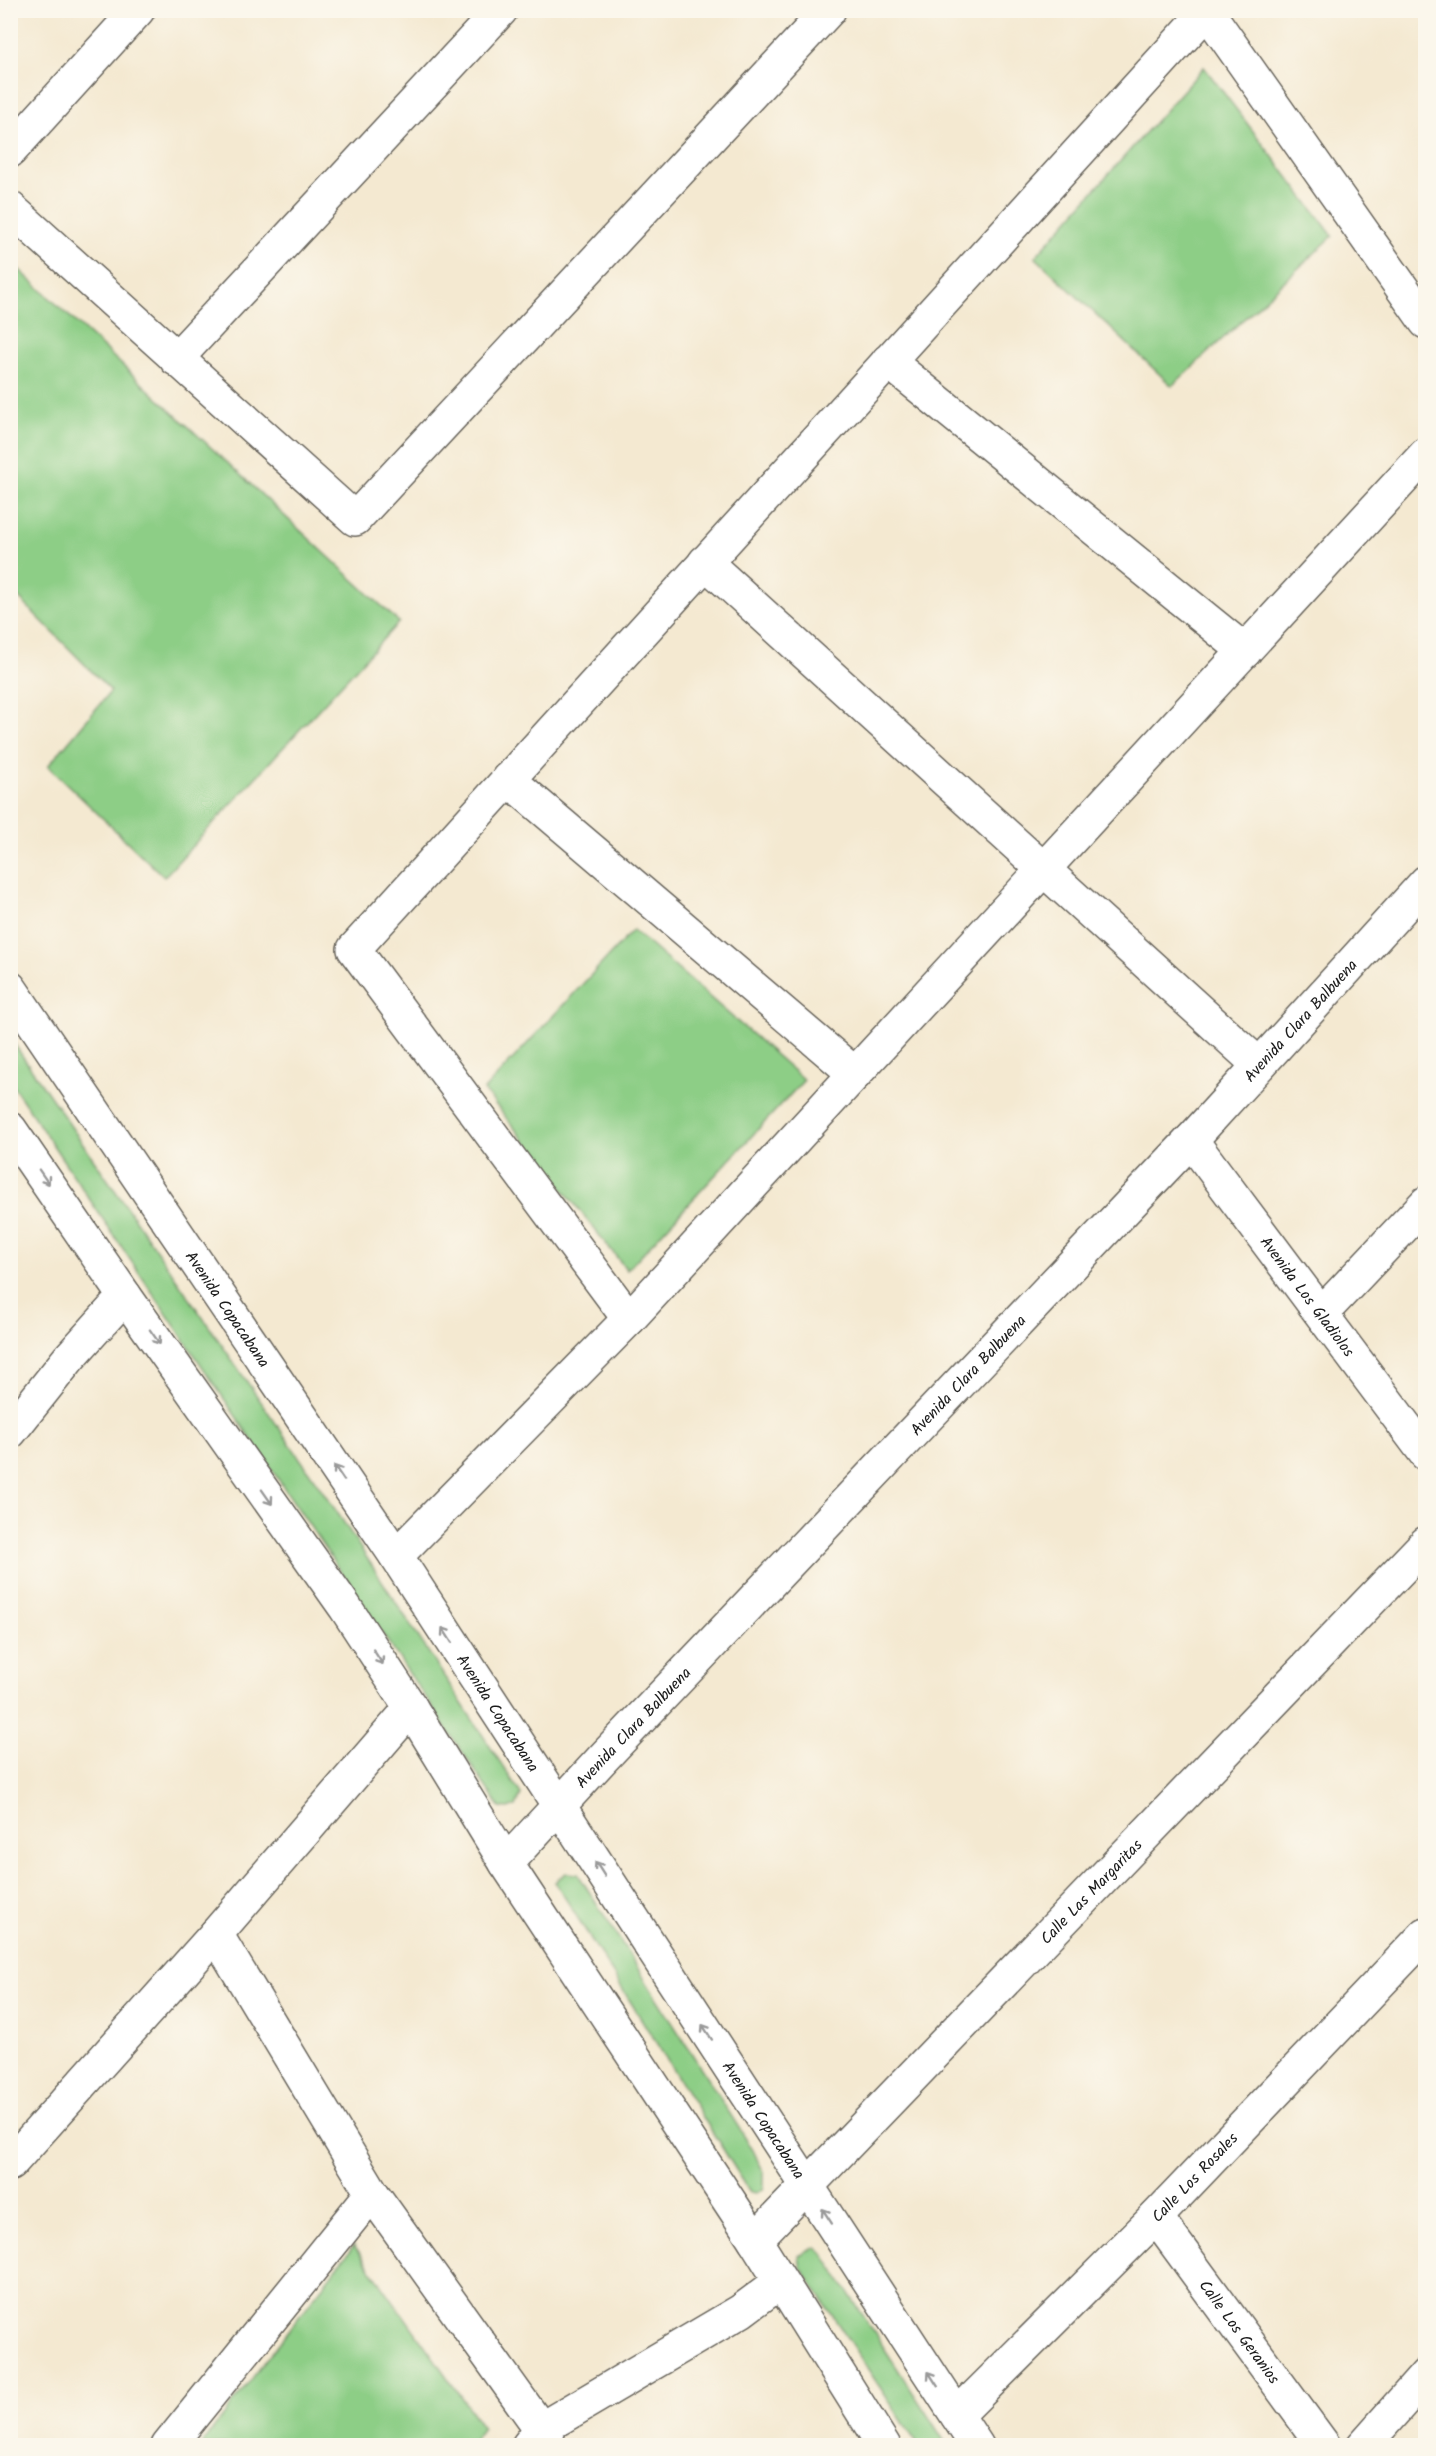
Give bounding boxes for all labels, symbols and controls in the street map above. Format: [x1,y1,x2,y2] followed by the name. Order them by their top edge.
[1238,954,1364,1089] street label: Avenida Clara Balbuena
[38,1168,50,1185] one-way arrow
[1253,1231,1360,1363] street label: Avenida Los Gladiolos
[178,1246,276,1373] street label: Avenida Copacabana
[905,1309,1033,1442] street label: Avenida Clara Balbuena
[149,1329,161,1345] one-way arrow
[333,1465,345,1481] one-way arrow
[261,1488,273,1504] one-way arrow
[441,1627,453,1644] one-way arrow
[372,1648,384,1665] one-way arrow
[449,1650,545,1778] street label: Avenida Copacabana
[570,1662,698,1794] street label: Avenida Clara Balbuena
[1035,1834,1149,1951] street label: Calle Las Margaritas
[594,1861,606,1878] one-way arrow
[700,2024,712,2041] one-way arrow
[715,2057,811,2185] street label: Avenida Copacabana
[1146,2127,1245,2229] street label: Calle Los Rosales
[821,2208,833,2224] one-way arrow
[1192,2275,1286,2390] street label: Calle Los Geranios
[927,2371,939,2388] one-way arrow

